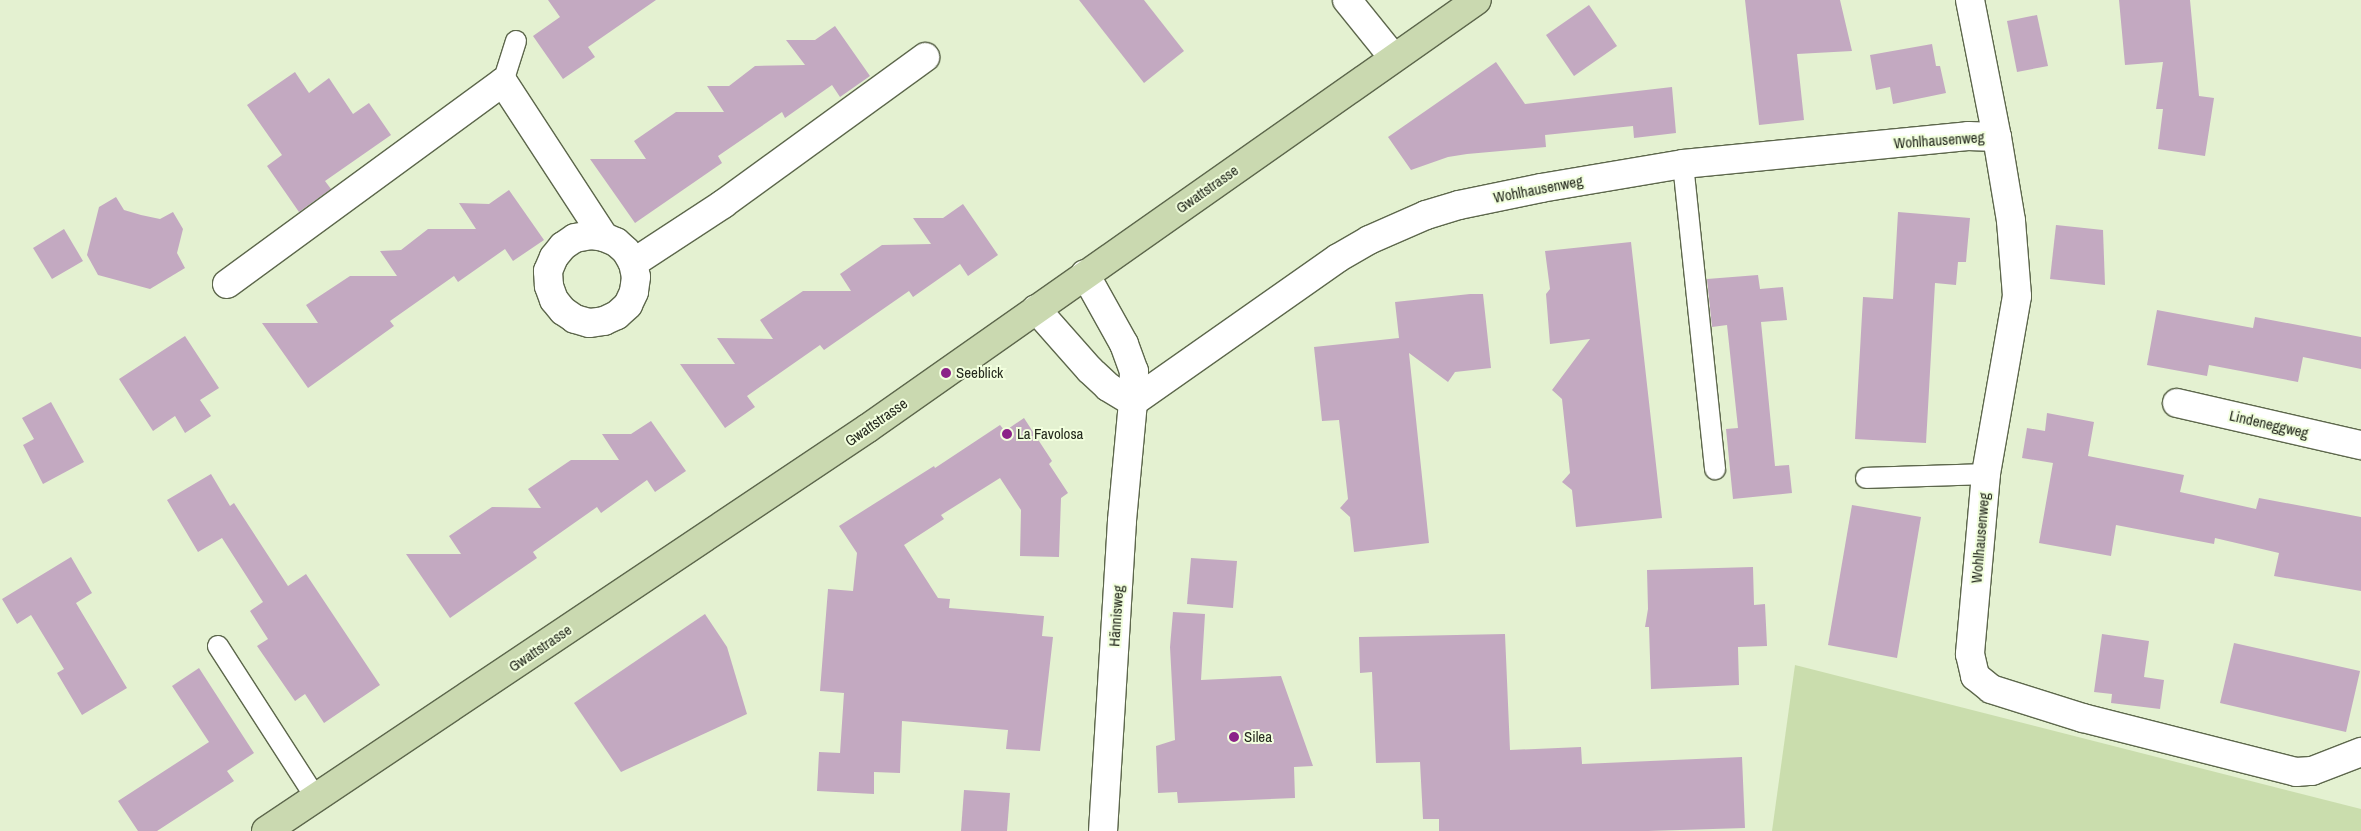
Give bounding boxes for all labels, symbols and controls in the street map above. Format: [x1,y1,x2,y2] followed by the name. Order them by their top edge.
[1893,128,1985,152] street label: Wohlhausenweg
[1172,161,1242,217] street label: Gwattstrasse
[1492,172,1584,206] street label: Wohlhausenweg
[956,364,1003,382] place label: Seeblick
[940,367,952,379] marker: Seeblick
[841,394,911,450] street label: Gwattstrasse
[2228,406,2310,442] street label: Lindeneggweg
[1017,425,1083,443] place label: La Favolosa
[1001,428,1013,440] marker: La Favolosa
[1967,492,1993,584] street label: Wohlhausenweg
[1105,585,1127,647] street label: Hännisweg
[505,620,575,676] street label: Gwattstrasse
[1244,728,1272,746] place label: Silea
[1228,731,1240,743] marker: Silea

